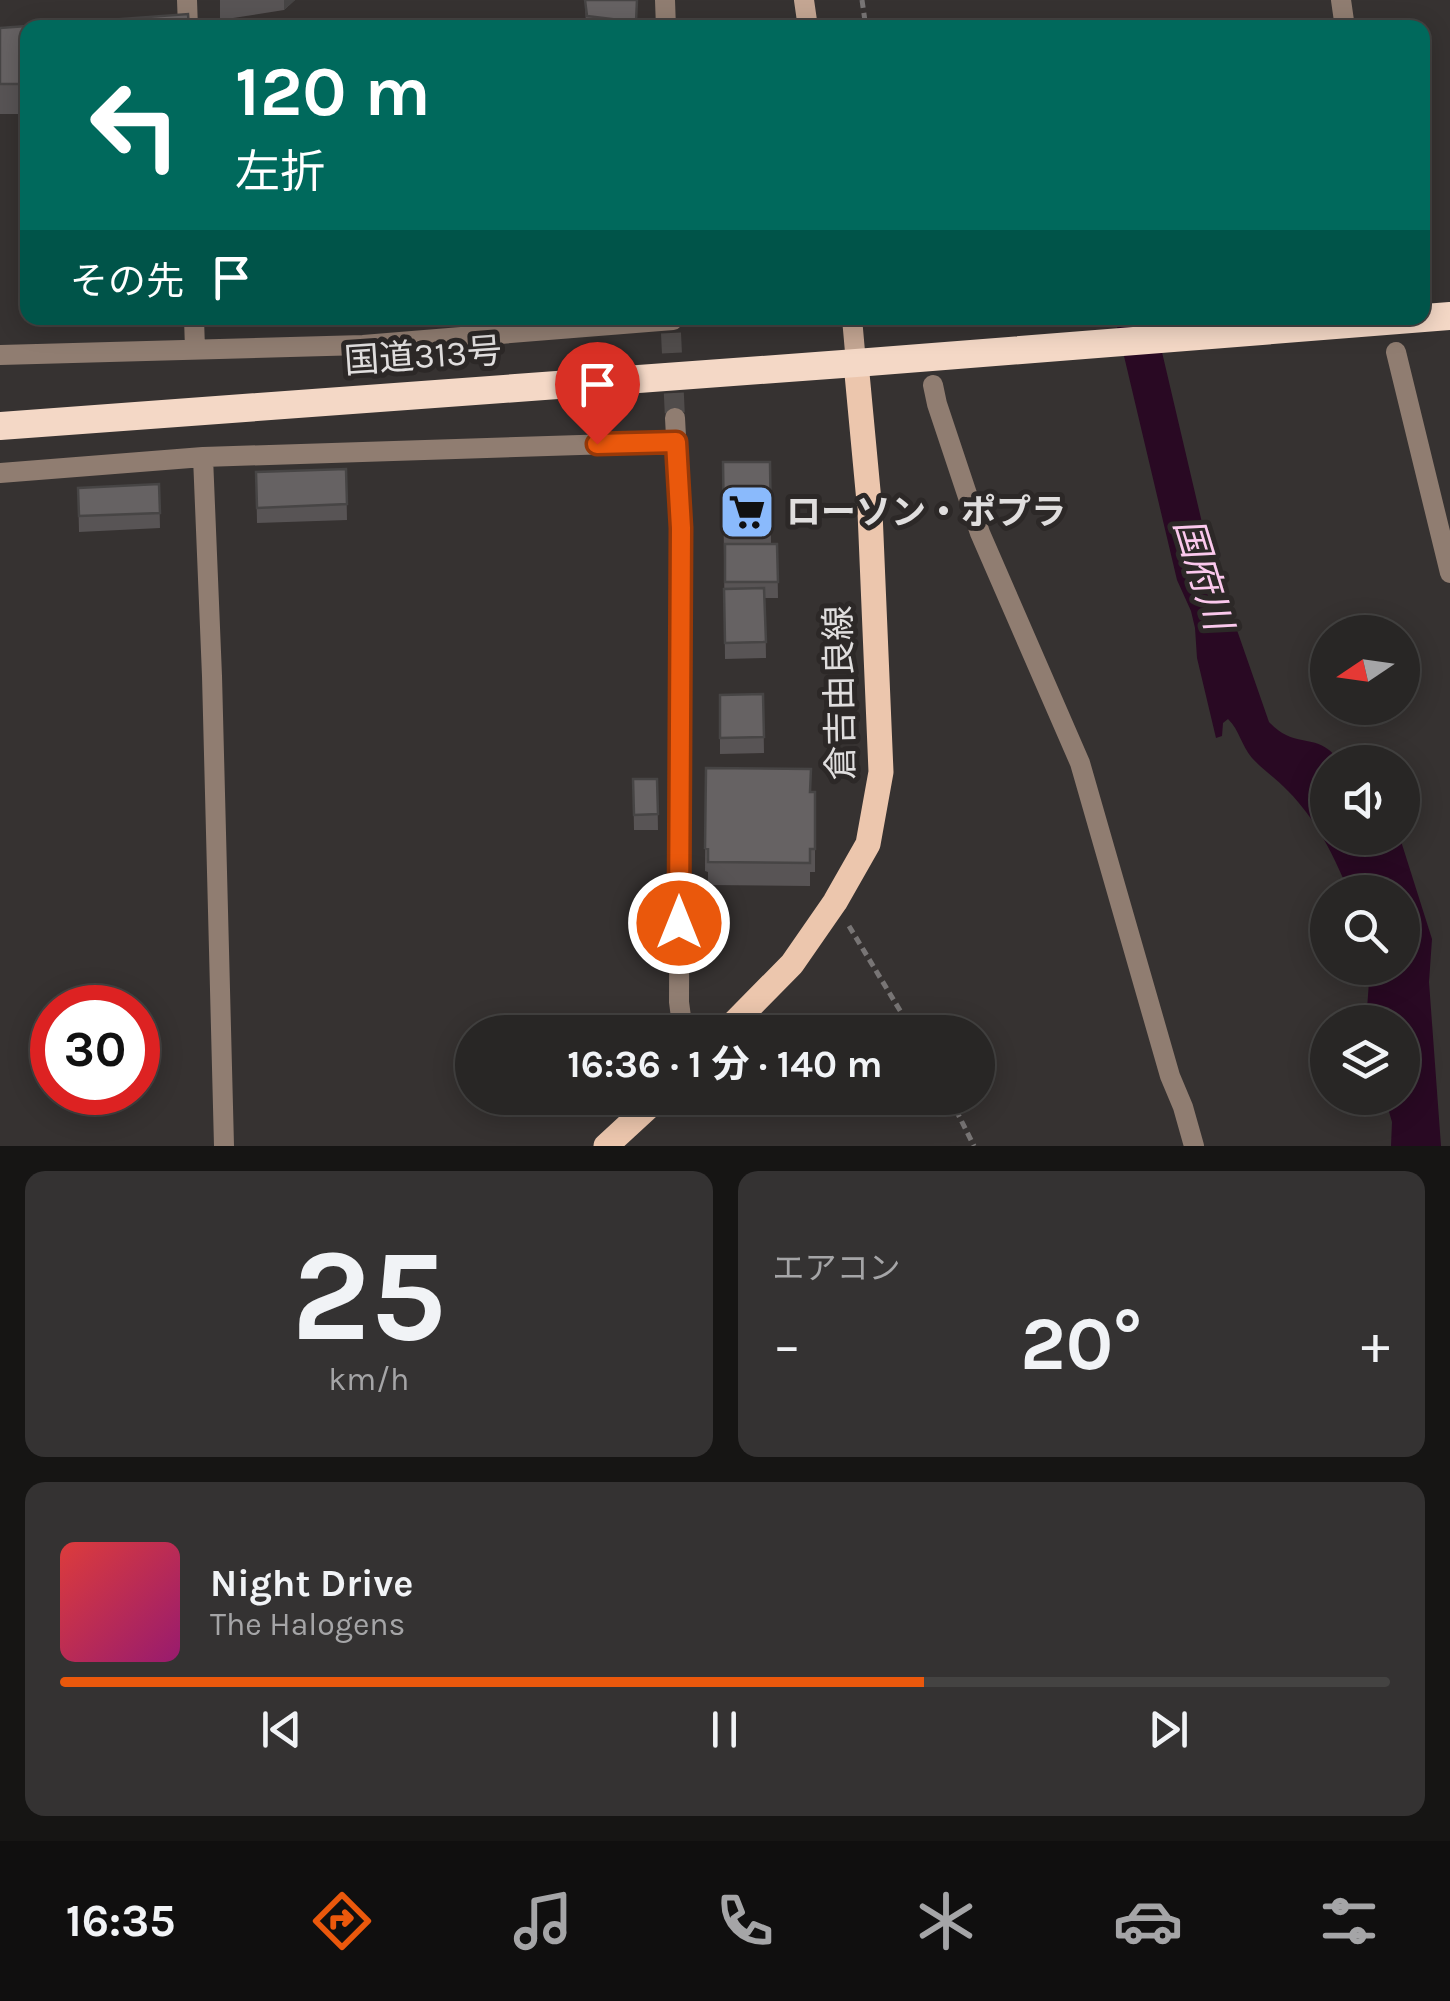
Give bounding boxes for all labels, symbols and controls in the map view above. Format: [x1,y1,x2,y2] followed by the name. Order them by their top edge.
[235,51,431,133] text: 120 m
[70,60,200,190] icon: left
[235,146,325,198] text: 左折
[204,250,259,305] icon: arrive
[70,259,184,304] text: その先
[343,330,503,382] street label: 国道313号
[555,342,640,445] pin
[570,357,625,412] icon: arrive
[717,482,777,542] supermarket icon: ローソン・ポプラ
[786,492,1066,533] place label: ローソン・ポプラ
[1165,513,1242,639] water label: 国府川
[818,605,862,781] street label: 倉吉由良線
[1310,615,1420,725] north arrow
[1310,615,1420,1115] map controls
[1310,745,1420,855] button: sound
[627,871,731,975] position arrow
[1310,875,1420,985] button: search
[30,985,160,1115] speed limit sign: 30
[1310,1005,1420,1115] button: layers
[567,1042,883,1087] text: 16:36 · 1 分 · 140 m
[292,1220,446,1372] text: 25
[773,1250,901,1287] text: エアコン
[1020,1300,1142,1388] text: 20°
[773,1313,801,1377] text: −
[1361,1313,1390,1377] text: +
[328,1361,409,1398] text: km/h
[210,1561,413,1606] text: Night Drive
[210,1606,405,1643] text: The Halogens
[254,1702,309,1757] icon: previous
[697,1702,752,1757] icon: pause
[1141,1702,1196,1757] icon: next
[307,1886,377,1956] icon: directions
[508,1886,578,1956] icon: music
[710,1886,780,1956] icon: phone
[911,1886,981,1956] icon: climate
[1113,1886,1183,1956] icon: car
[1314,1886,1384,1956] icon: filters
[66,1895,175,1947] text: 16:35

